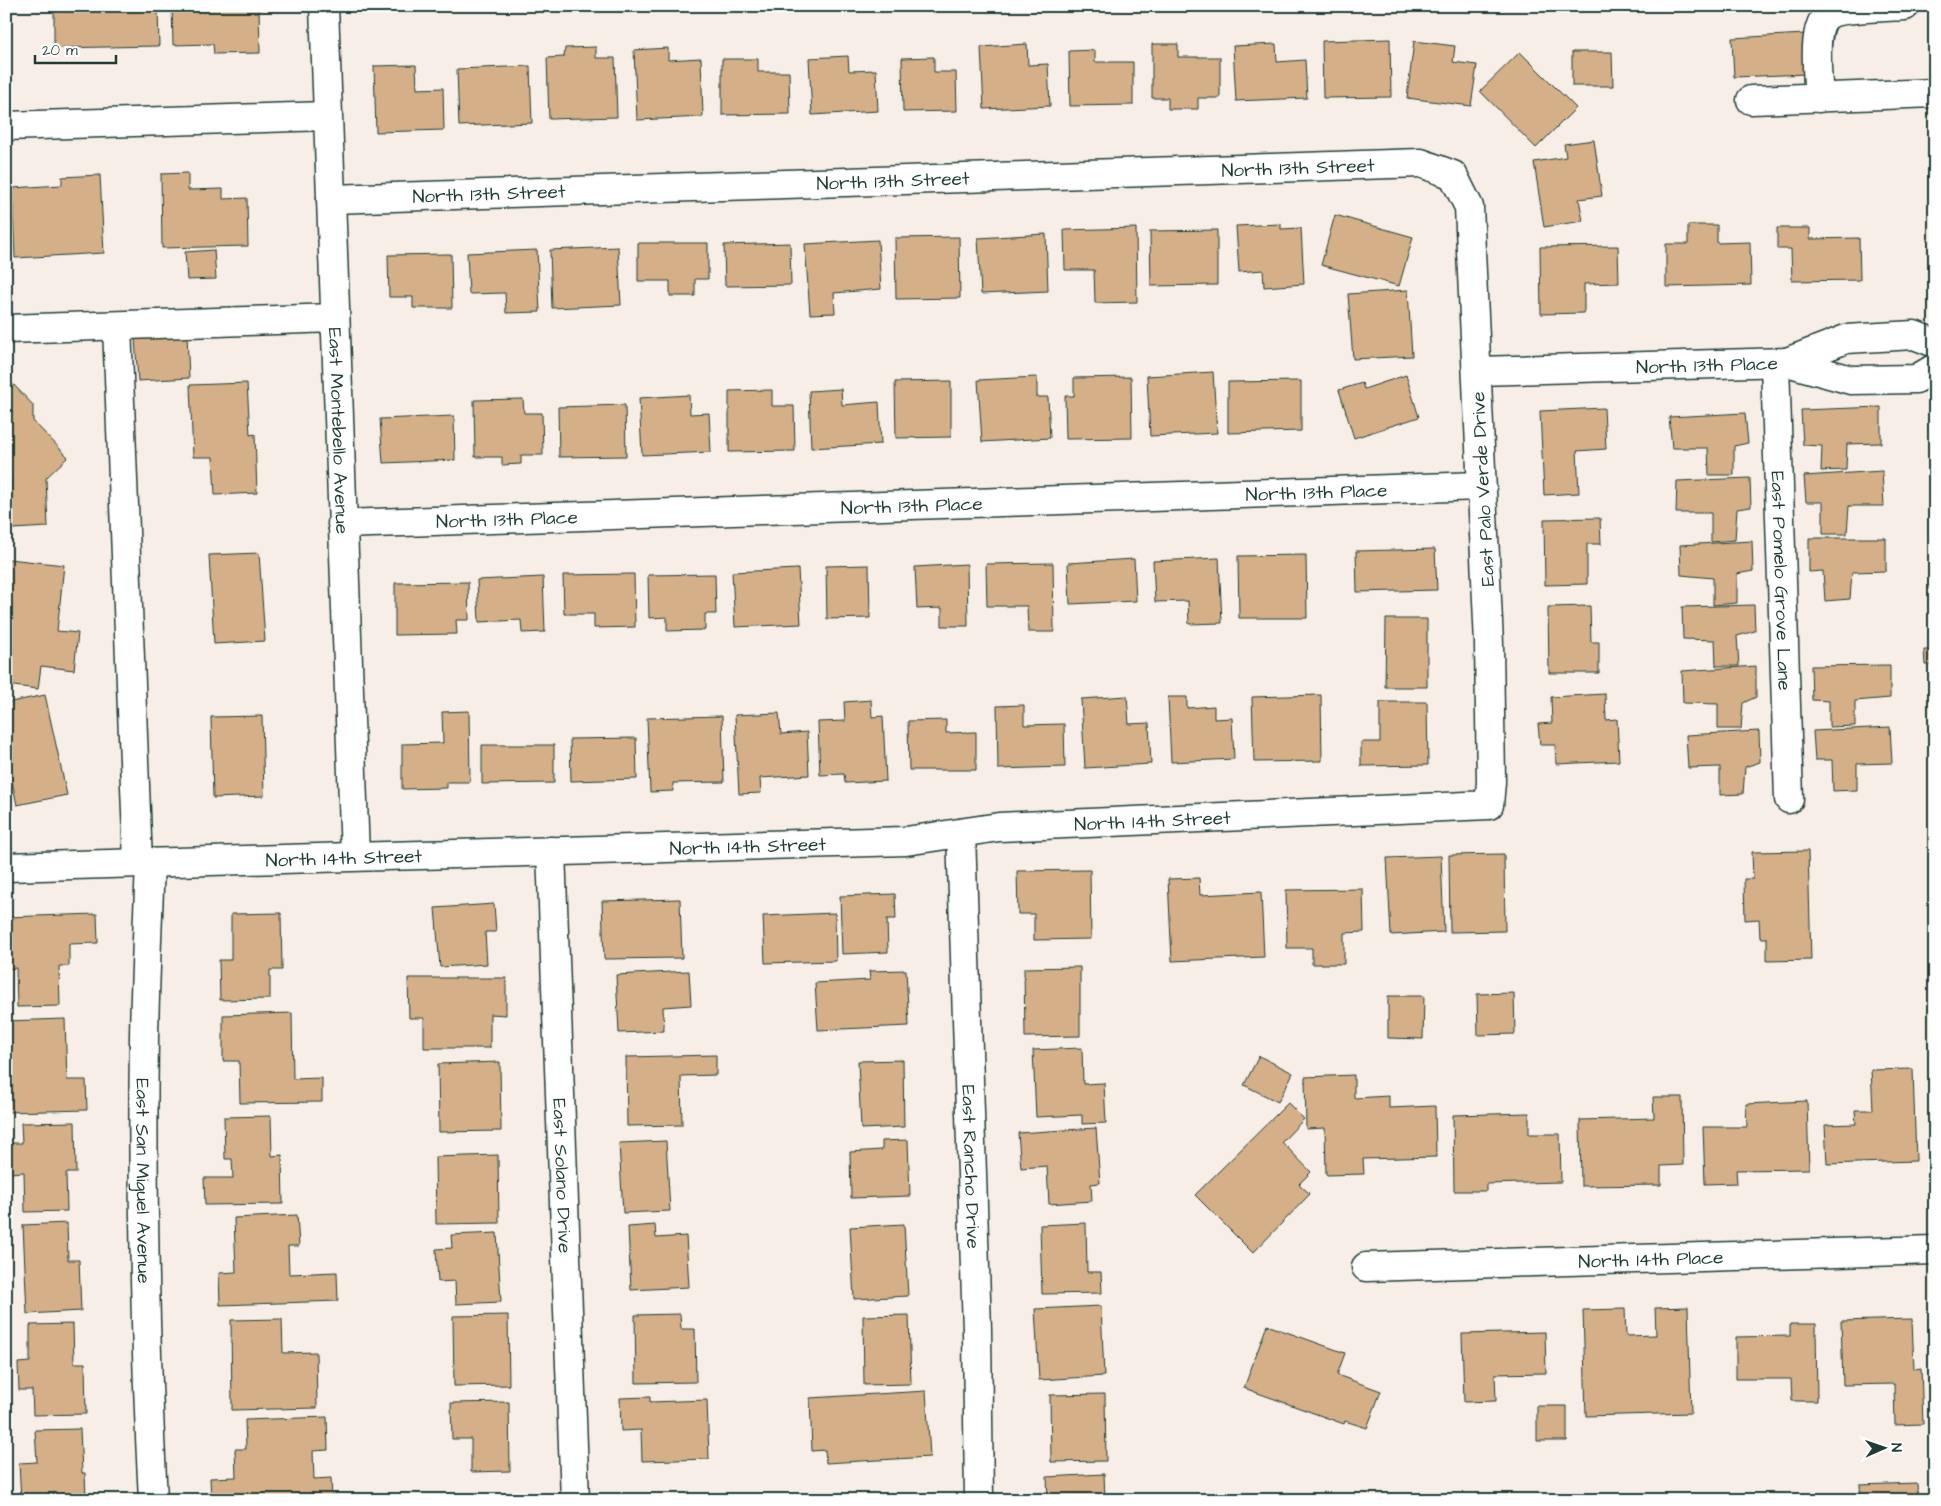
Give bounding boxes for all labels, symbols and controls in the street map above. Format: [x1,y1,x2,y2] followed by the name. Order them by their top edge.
[35,32,116,64] scale bar
[42,40,78,61] text: 20 m
[1221,152,1375,185] street label: North 13th Street
[816,165,970,198] street label: North 13th Street
[412,178,566,211] street label: North 13th Street
[321,327,355,535] street label: East Montebello Avenue
[1636,350,1778,381] street label: North 13th Place
[1465,391,1502,587] street label: East Palo Verde Drive
[1763,471,1798,691] street label: East Pomelo Grove Lane
[1245,477,1388,509] street label: North 13th Place
[840,491,983,522] street label: North 13th Place
[436,504,578,536] street label: North 13th Place
[1074,805,1232,839] street label: North 14th Street
[669,831,827,863] street label: North 14th Street
[265,843,423,874] street label: North 14th Street
[128,1078,157,1284] street label: East San Miguel Avenue
[954,1084,986,1249] street label: East Rancho Drive
[545,1098,578,1254] street label: East Solano Drive
[1578,1244,1724,1276] street label: North 14th Place
[1858,1424,1908,1474] north arrow
[1886,1443,1906,1453] text: N

